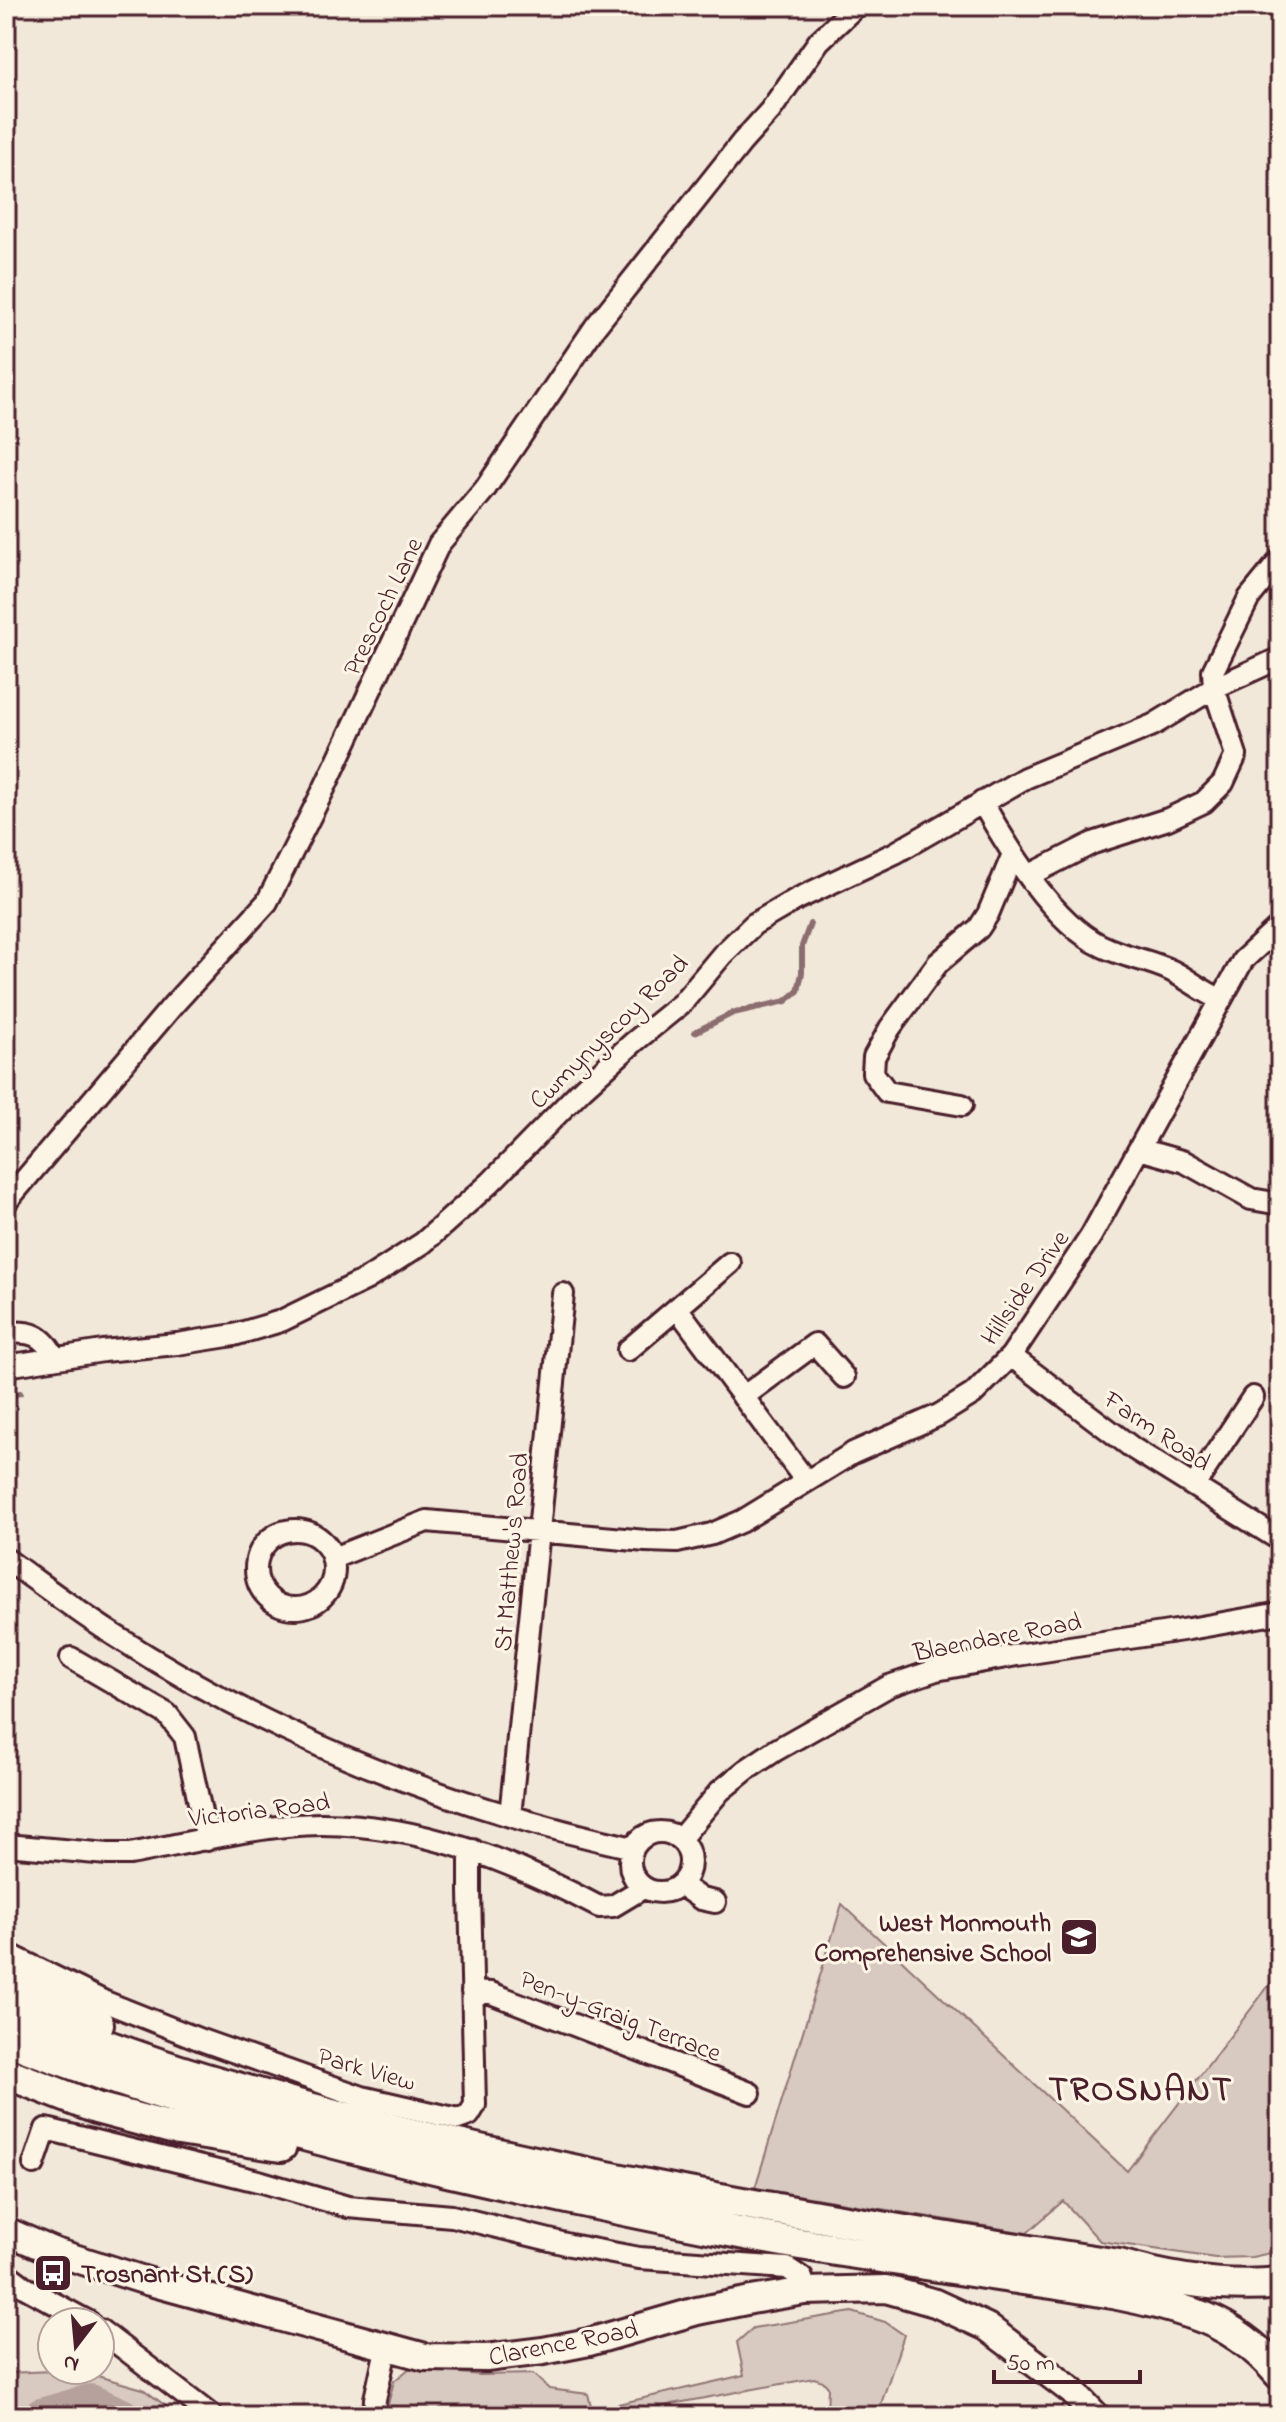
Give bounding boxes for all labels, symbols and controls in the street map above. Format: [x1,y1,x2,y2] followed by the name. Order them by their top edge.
[335,531,435,683] street label: Prescoch Lane
[522,947,699,1119] street label: Cwmynyscoy Road
[973,1223,1081,1354] street label: Hillside Drive
[1094,1382,1218,1483] street label: Farm Road
[485,1451,541,1653] street label: St Matthew's Road
[909,1604,1085,1674] street label: Blaendare Road
[186,1784,332,1840] street label: Victoria Road
[814,1906,1051,1974] place label: West Monmouth Comprehensive School
[1058,1916,1100,1958] school or university icon: West Monmouth Comprehensive School
[514,1962,727,2074] street label: Pen-y-Graig Terrace
[313,2039,420,2103] street label: Park View
[1048,2067,1234,2117] district label: TROSNANT
[32,2252,74,2294] bus stop icon: Trosnant St (S)
[81,2257,253,2295] place label: Trosnant St (S)
[36,2306,116,2386] north arrow
[486,2312,642,2378] street label: Clarence Road
[994,2334,1140,2384] scale bar
[60,2345,83,2380] text: N
[1006,2347,1055,2382] text: 50 m

